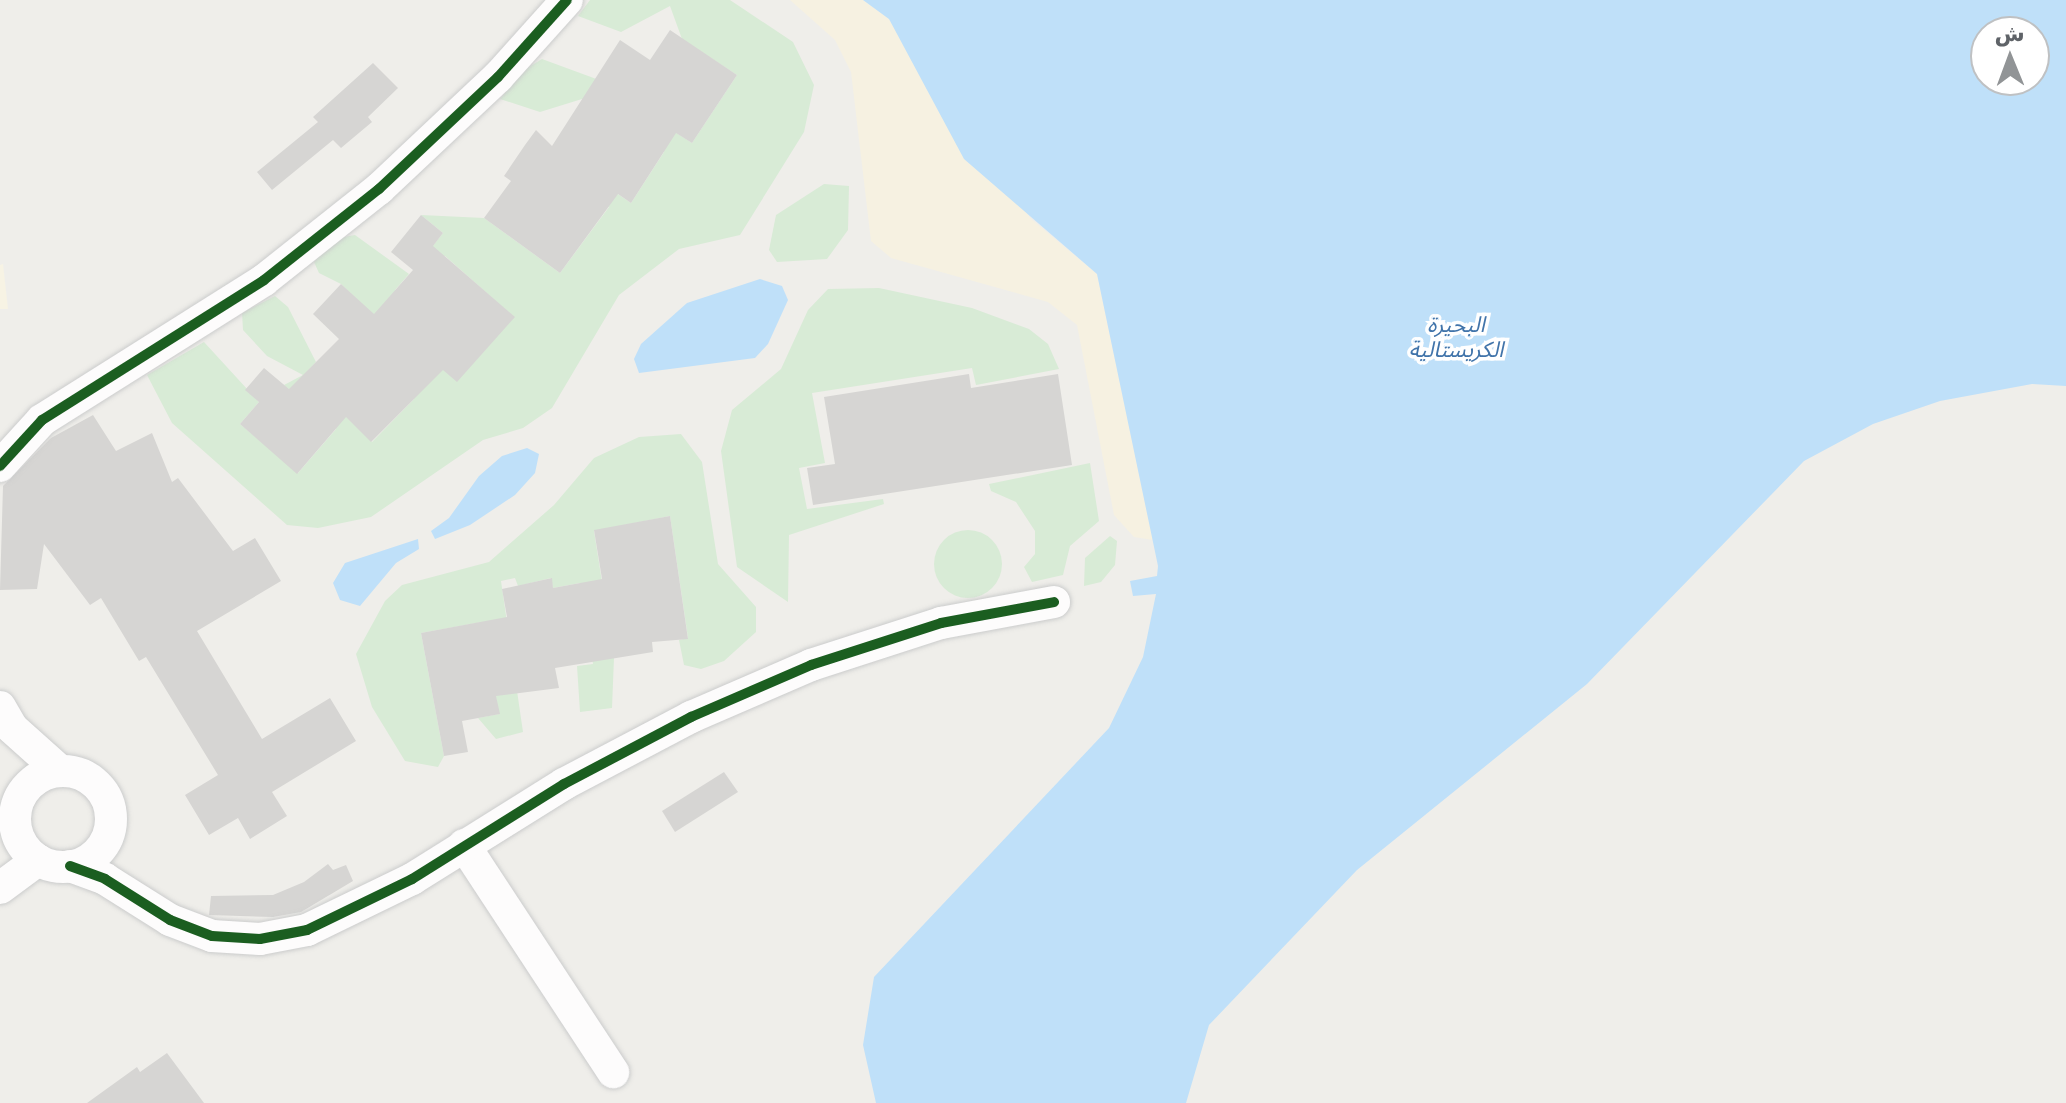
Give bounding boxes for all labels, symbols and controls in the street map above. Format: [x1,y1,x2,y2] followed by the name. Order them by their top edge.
[1970,16,2050,96] north arrow
[1994,21,2025,46] text: ش
[1409,311,1503,362] water label: البحيرة الكريستالية

